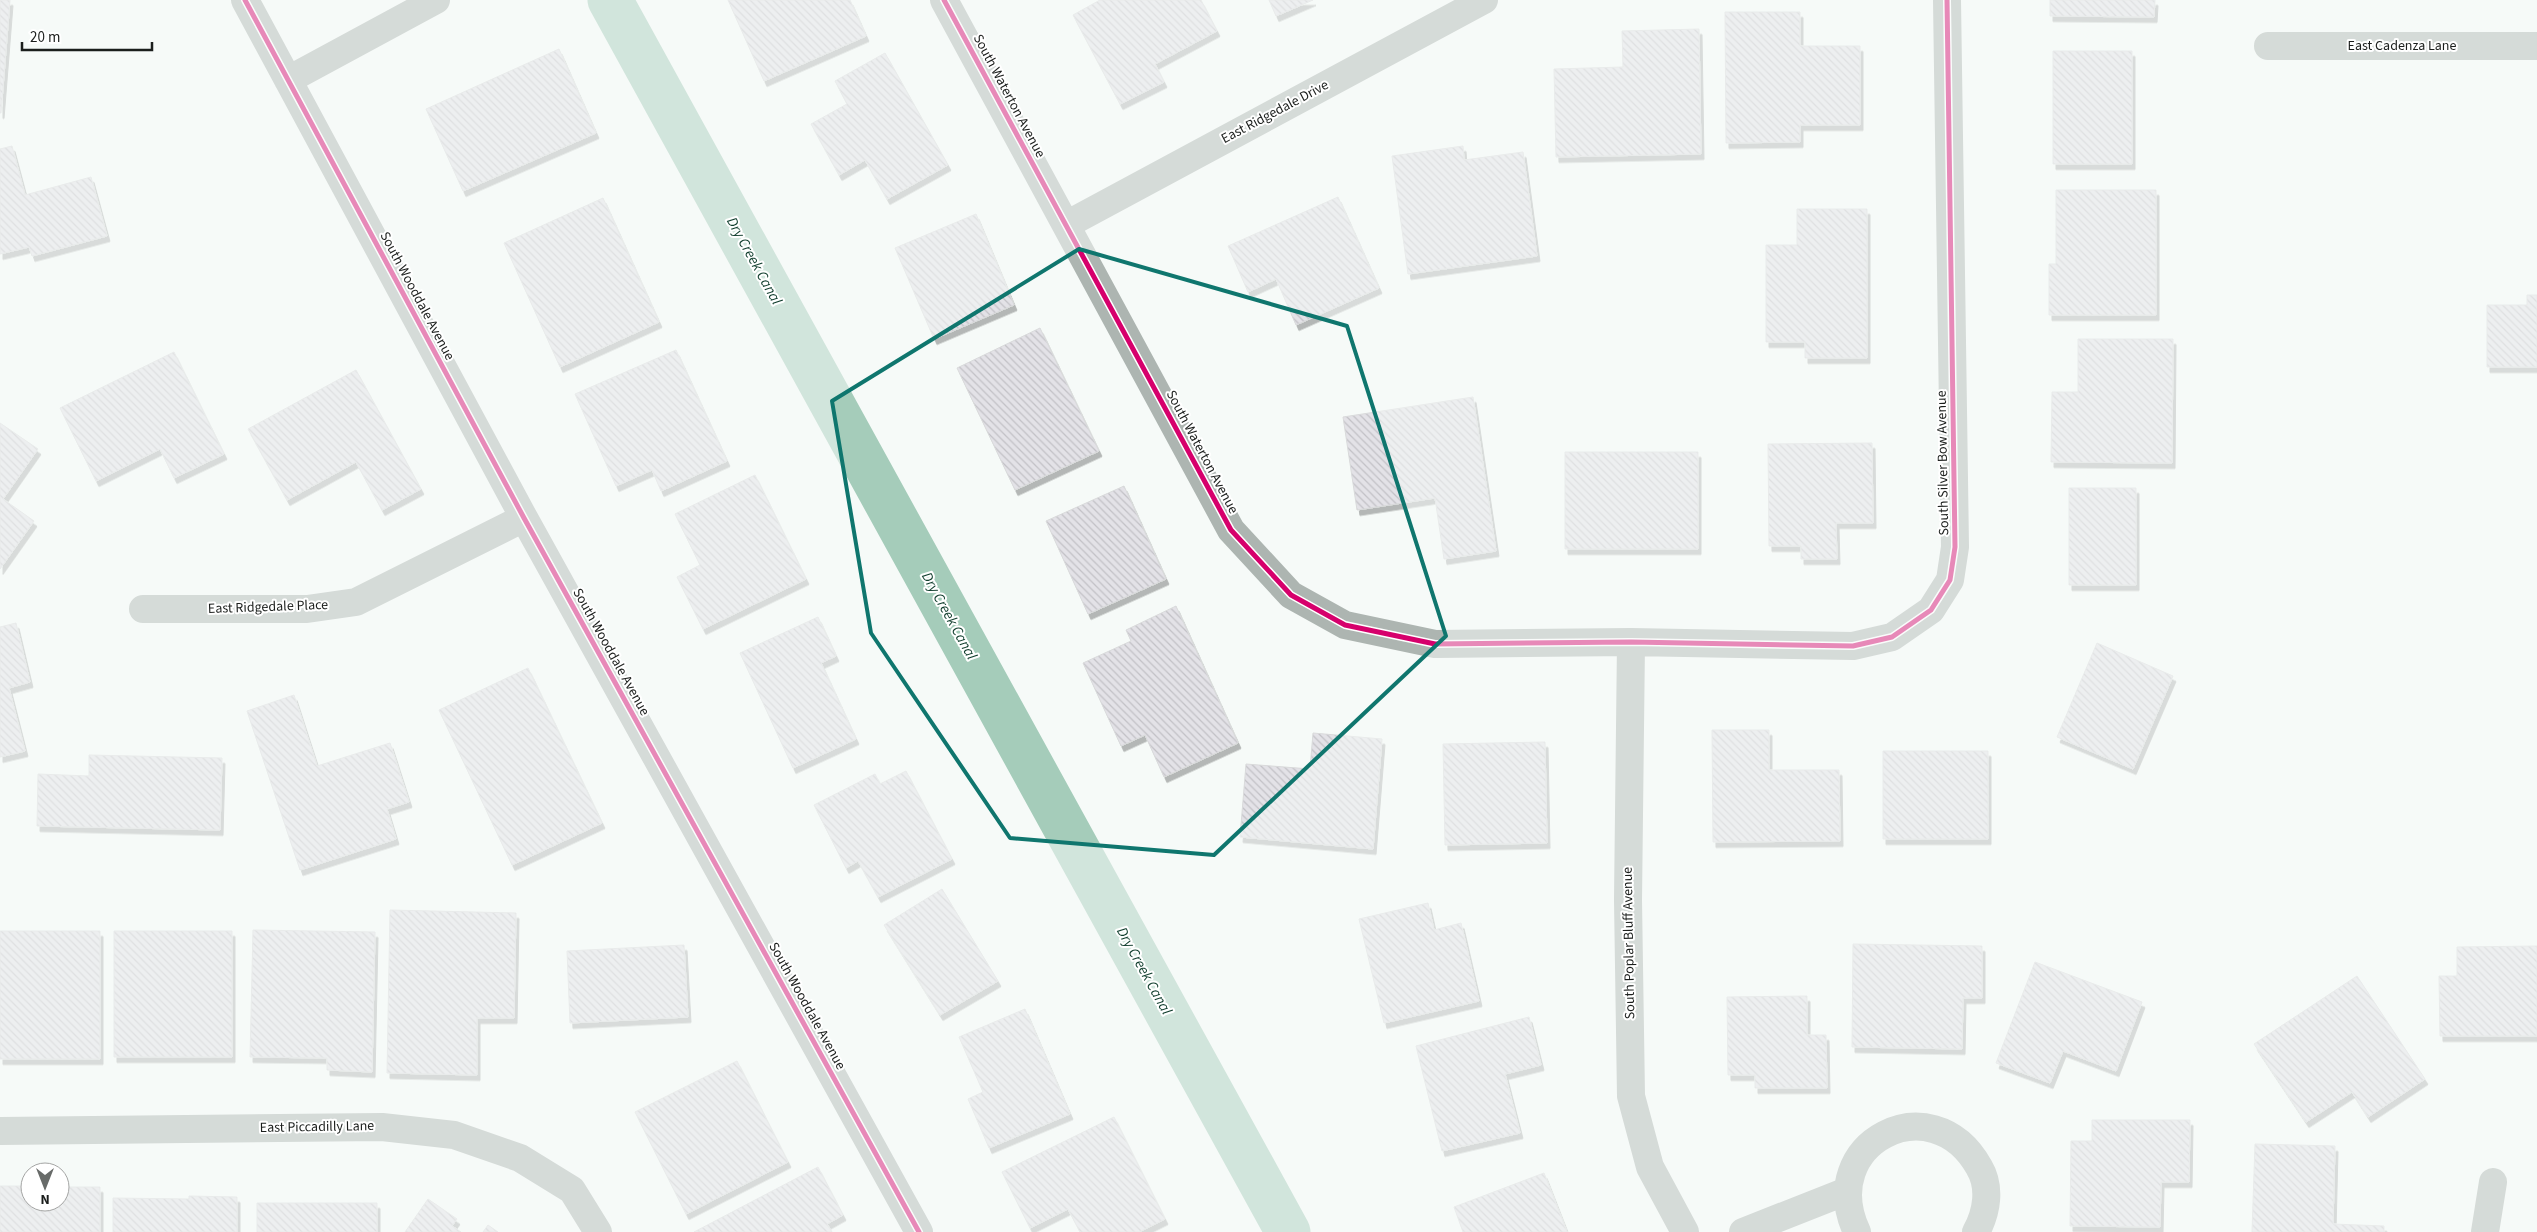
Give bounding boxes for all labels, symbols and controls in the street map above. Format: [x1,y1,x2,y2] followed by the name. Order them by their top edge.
[22,20,152,52] scale bar
[30,27,60,48] text: 20 m
[968,31,1050,161] street label: South Waterton Avenue
[2348,36,2457,56] street label: East Cadenza Lane
[1218,75,1332,149] street label: East Ridgedale Drive
[721,213,787,309] water label: Dry Creek Canal
[375,228,459,364] street label: South Wooddale Avenue
[1161,387,1243,517] street label: South Waterton Avenue
[1932,390,1954,536] street label: South Silver Bow Avenue
[916,568,982,664] water label: Dry Creek Canal
[568,585,654,719] street label: South Wooddale Avenue
[208,595,328,619] street label: East Ridgedale Place
[1618,867,1640,1019] street label: South Poplar Bluff Avenue
[1111,923,1177,1019] water label: Dry Creek Canal
[764,939,850,1073] street label: South Wooddale Avenue
[260,1116,374,1138] street label: East Piccadilly Lane
[20,1162,70,1212] north arrow
[40,1189,50,1209] text: N

